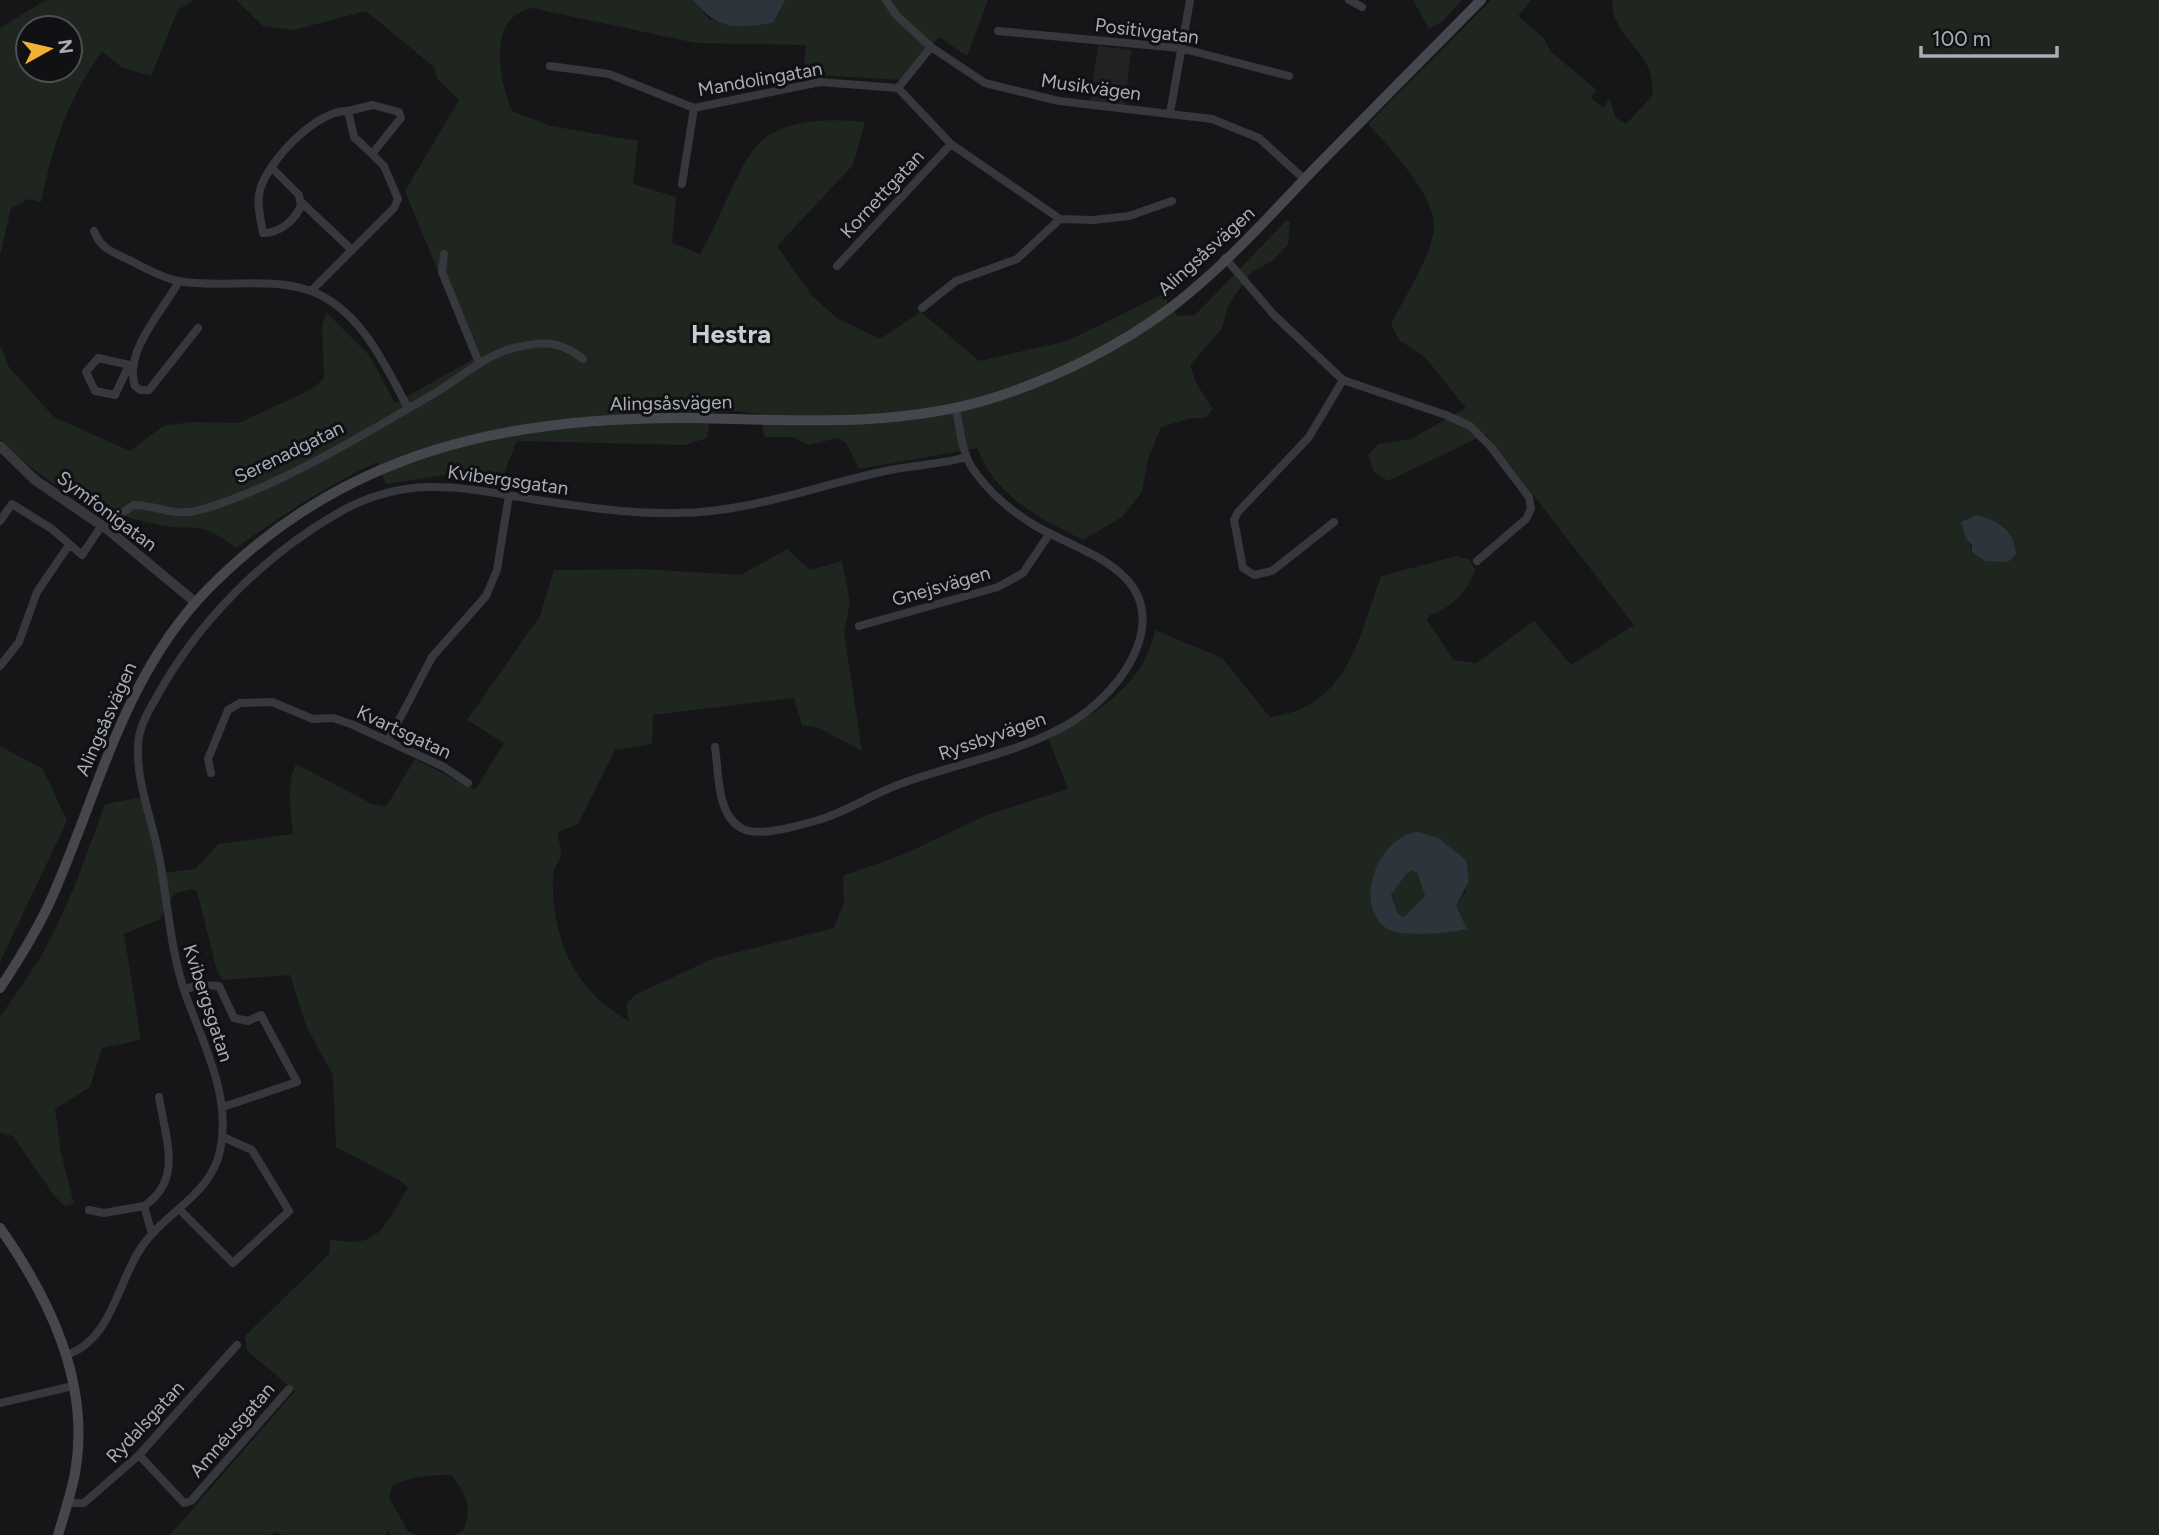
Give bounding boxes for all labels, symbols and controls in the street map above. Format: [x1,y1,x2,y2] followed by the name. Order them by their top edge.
[1094,13,1200,49] street label: Positivgatan
[14,14,84,84] north arrow
[1921,14,2058,58] scale bar
[1932,26,1991,51] text: 100 m
[53,38,78,56] text: N
[696,57,824,101] street label: Mandolingatan
[1039,69,1143,105] street label: Musikvägen
[835,145,929,243] street label: Kornettgatan
[1153,202,1259,300] street label: Alingsåsvägen
[691,318,771,350] district label: Hestra
[610,390,732,416] street label: Alingsåsvägen
[231,416,347,488] street label: Serenadgatan
[446,460,570,500] street label: Kvibergsgatan
[53,466,161,556] street label: Symfonigatan
[889,561,993,611] street label: Gnejsvägen
[71,658,141,780] street label: Alingsåsvägen
[353,700,455,764] street label: Kvartsgatan
[935,707,1049,765] street label: Ryssbyvägen
[178,941,238,1065] street label: Kvibergsgatan
[101,1376,189,1468] street label: Rydalsgatan
[185,1378,279,1482] street label: Amnéusgatan

